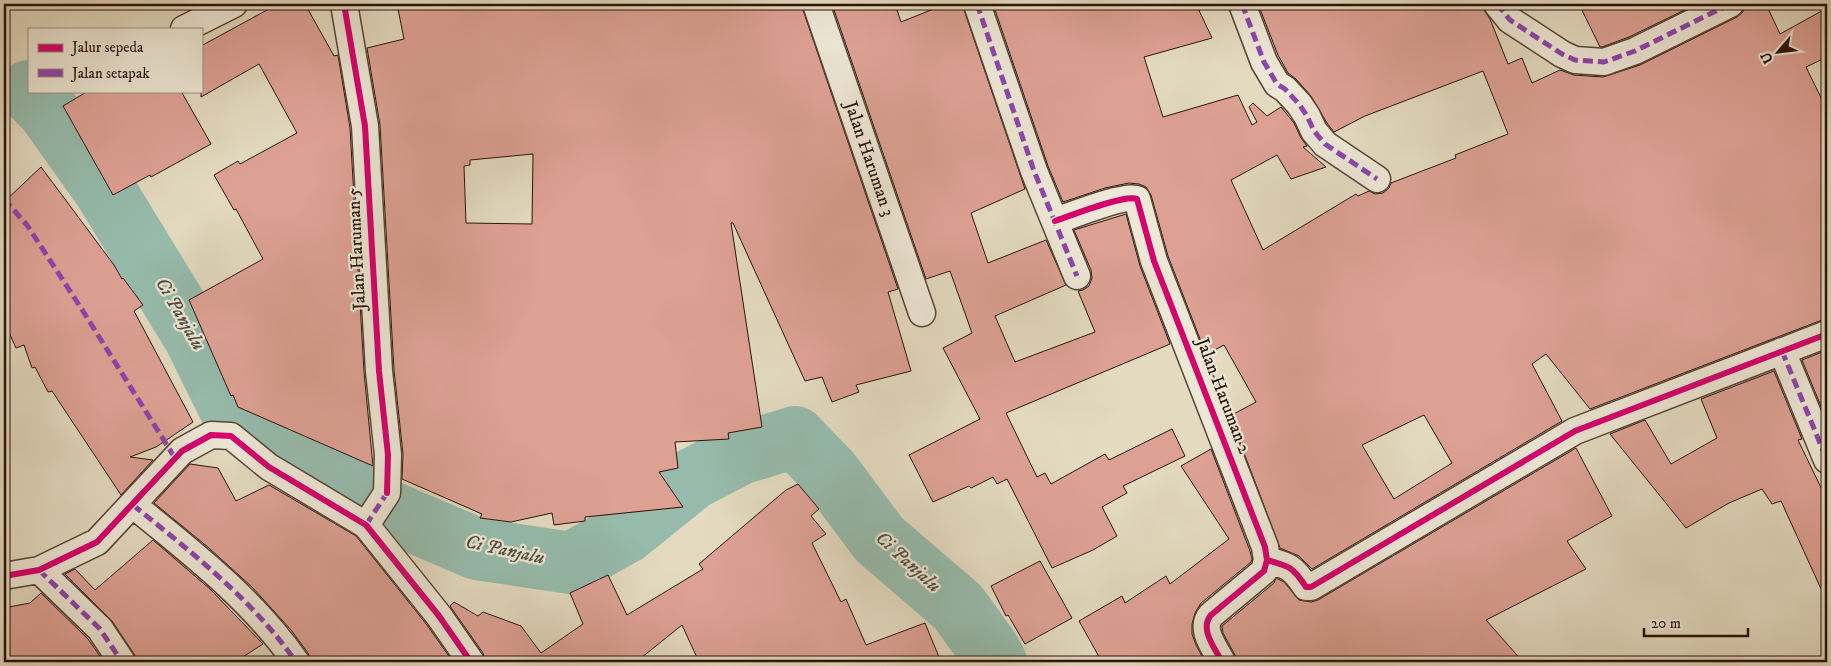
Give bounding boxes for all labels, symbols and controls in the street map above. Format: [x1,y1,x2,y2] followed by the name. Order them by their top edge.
[28,28,202,92] legend
[1754,28,1804,78] north arrow
[70,38,144,57] text: Jalur sepeda
[1757,48,1778,67] text: U
[70,64,150,83] text: Jalan setapak
[838,97,899,219] street label: Jalan Haruman 3
[343,187,371,313] street label: Jalan Haruman 5
[150,273,210,355] water label: Ci Panjalu
[1190,333,1255,457] street label: Jalan Haruman 2
[870,527,946,598] water label: Ci Panjalu
[463,530,547,570] water label: Ci Panjalu
[1644,606,1747,638] scale bar
[1651,614,1681,633] text: 20 m

